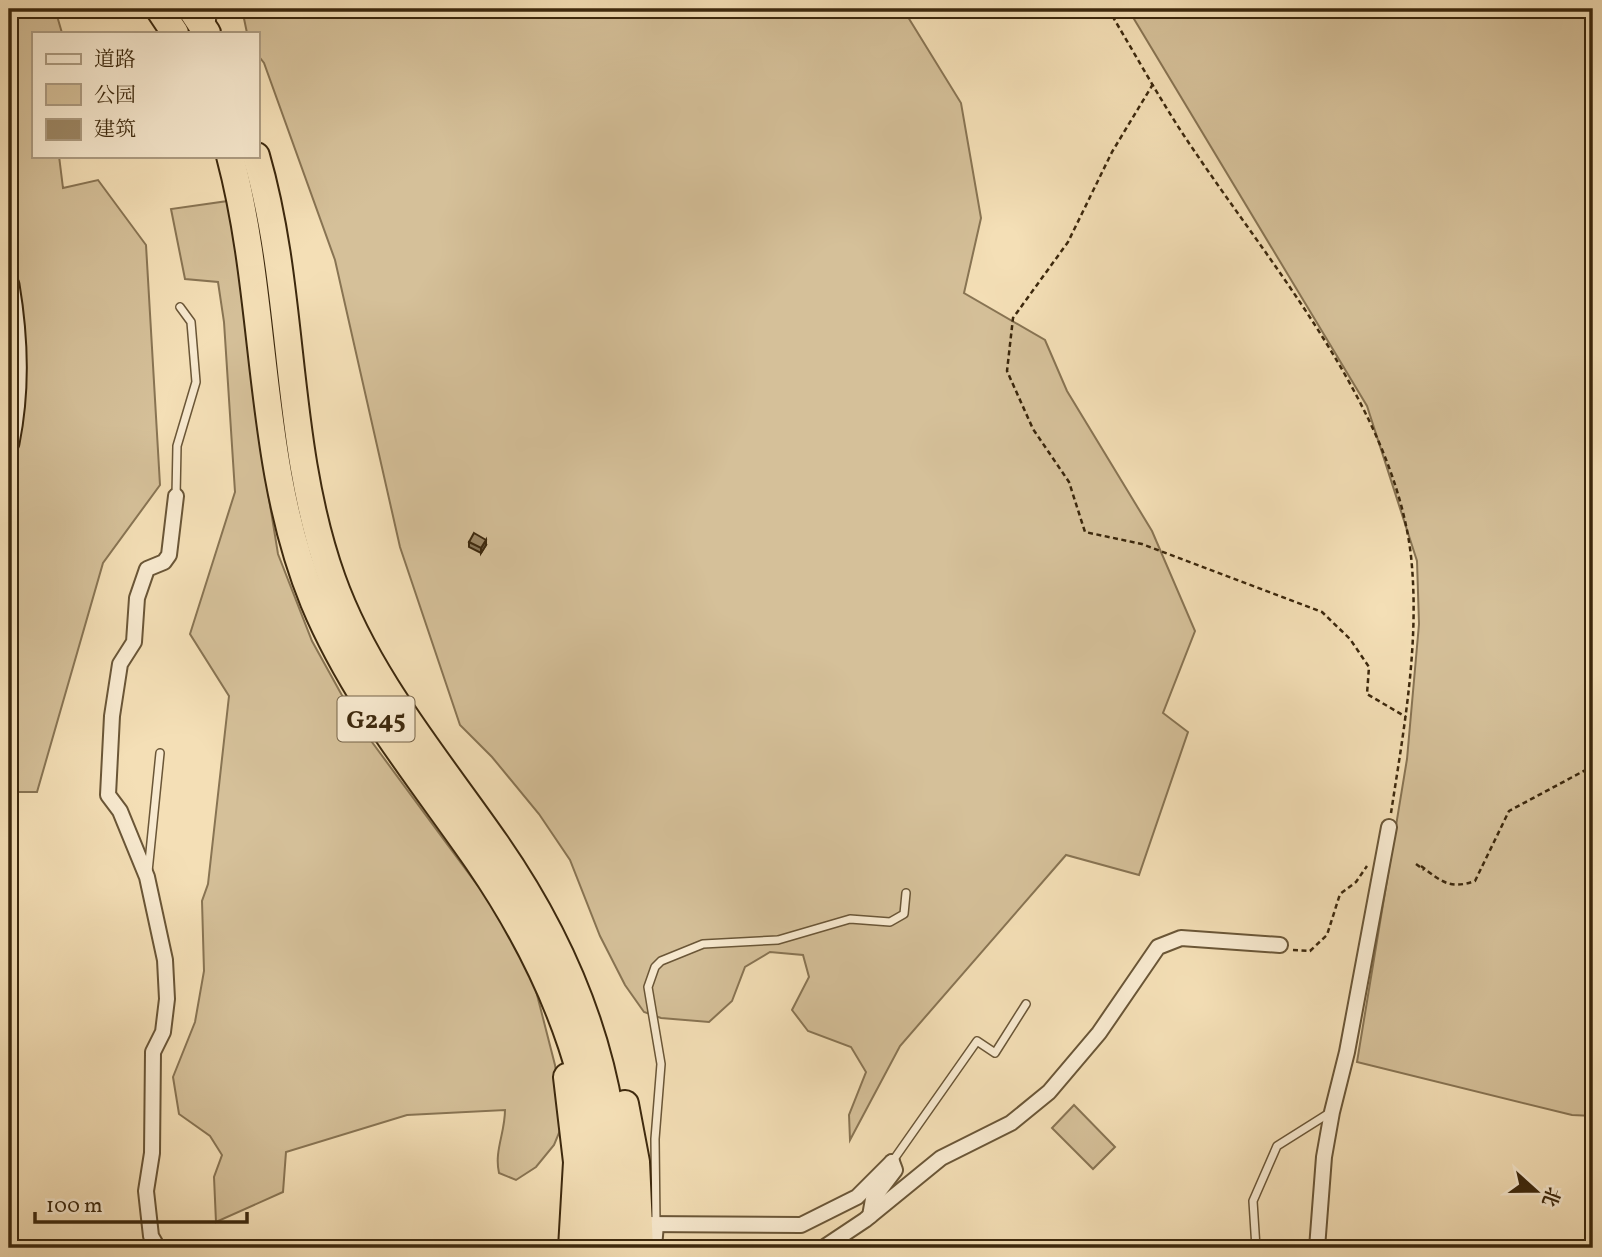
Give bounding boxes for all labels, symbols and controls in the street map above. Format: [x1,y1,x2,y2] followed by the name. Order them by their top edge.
[32,32,259,158] legend
[94,46,136,75] text: 道路
[94,82,136,111] text: 公园
[94,116,136,145] text: 建筑
[338,696,414,741] road number: G245
[1500,1156,1570,1226] north arrow
[35,1180,247,1224] scale bar
[1534,1183,1566,1210] text: 北
[46,1192,103,1221] text: 100 m

